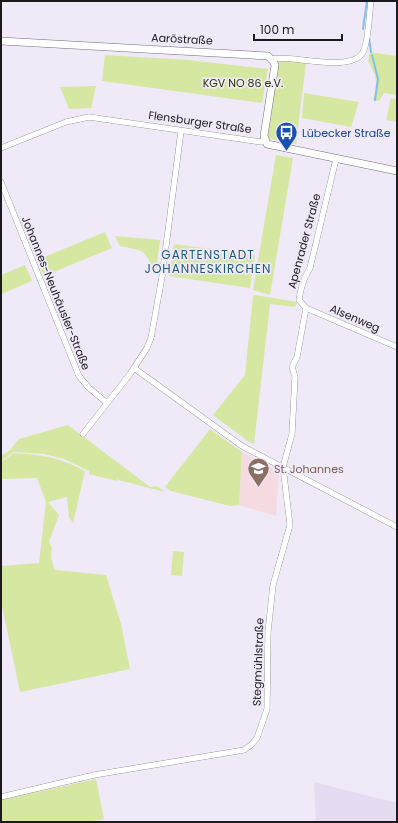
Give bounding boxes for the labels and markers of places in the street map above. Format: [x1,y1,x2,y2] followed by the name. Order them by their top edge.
[273,120,299,153] bus stop icon: Lübecker Straße
[302,125,391,141] place label: Lübecker Straße
[246,456,272,489] school or university icon: St. Johannes
[274,461,344,477] place label: St. Johannes

